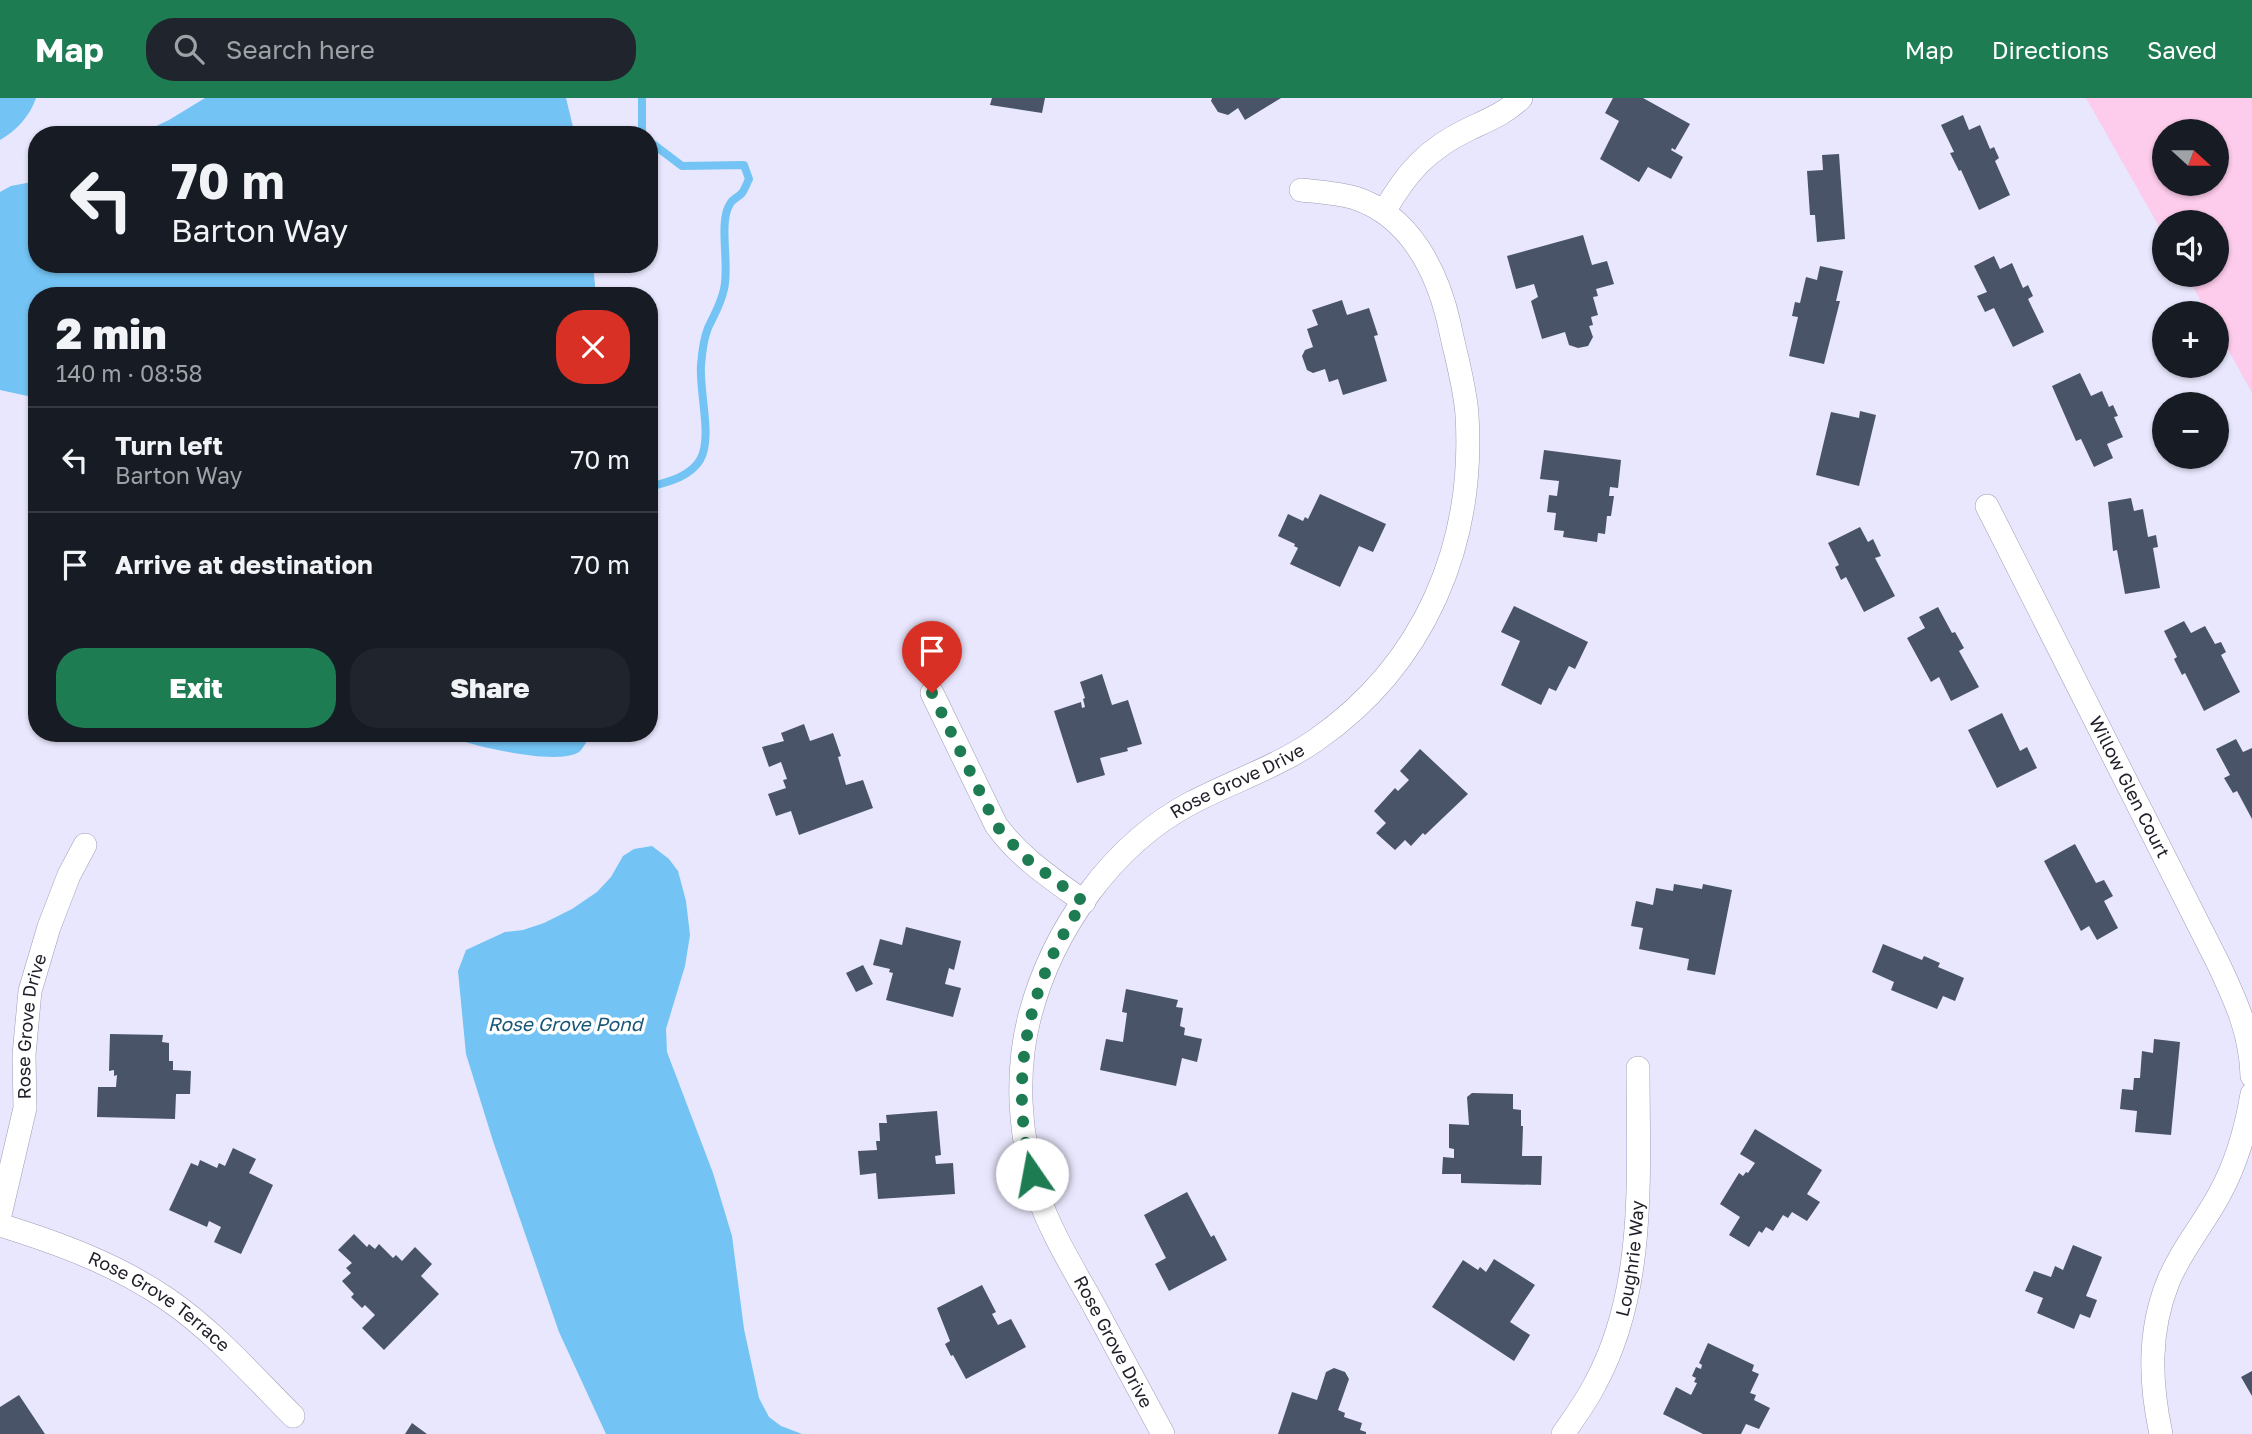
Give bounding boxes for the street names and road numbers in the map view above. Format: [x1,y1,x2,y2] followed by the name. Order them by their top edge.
[2085,712,2175,861] street label: Willow Glen Court
[1166,738,1308,823] street label: Rose Grove Drive
[12,951,50,1099] street label: Rose Grove Drive
[1610,1200,1648,1319] street label: Loughrie Way
[85,1246,235,1356] street label: Rose Grove Terrace
[1070,1272,1158,1411] street label: Rose Grove Drive

